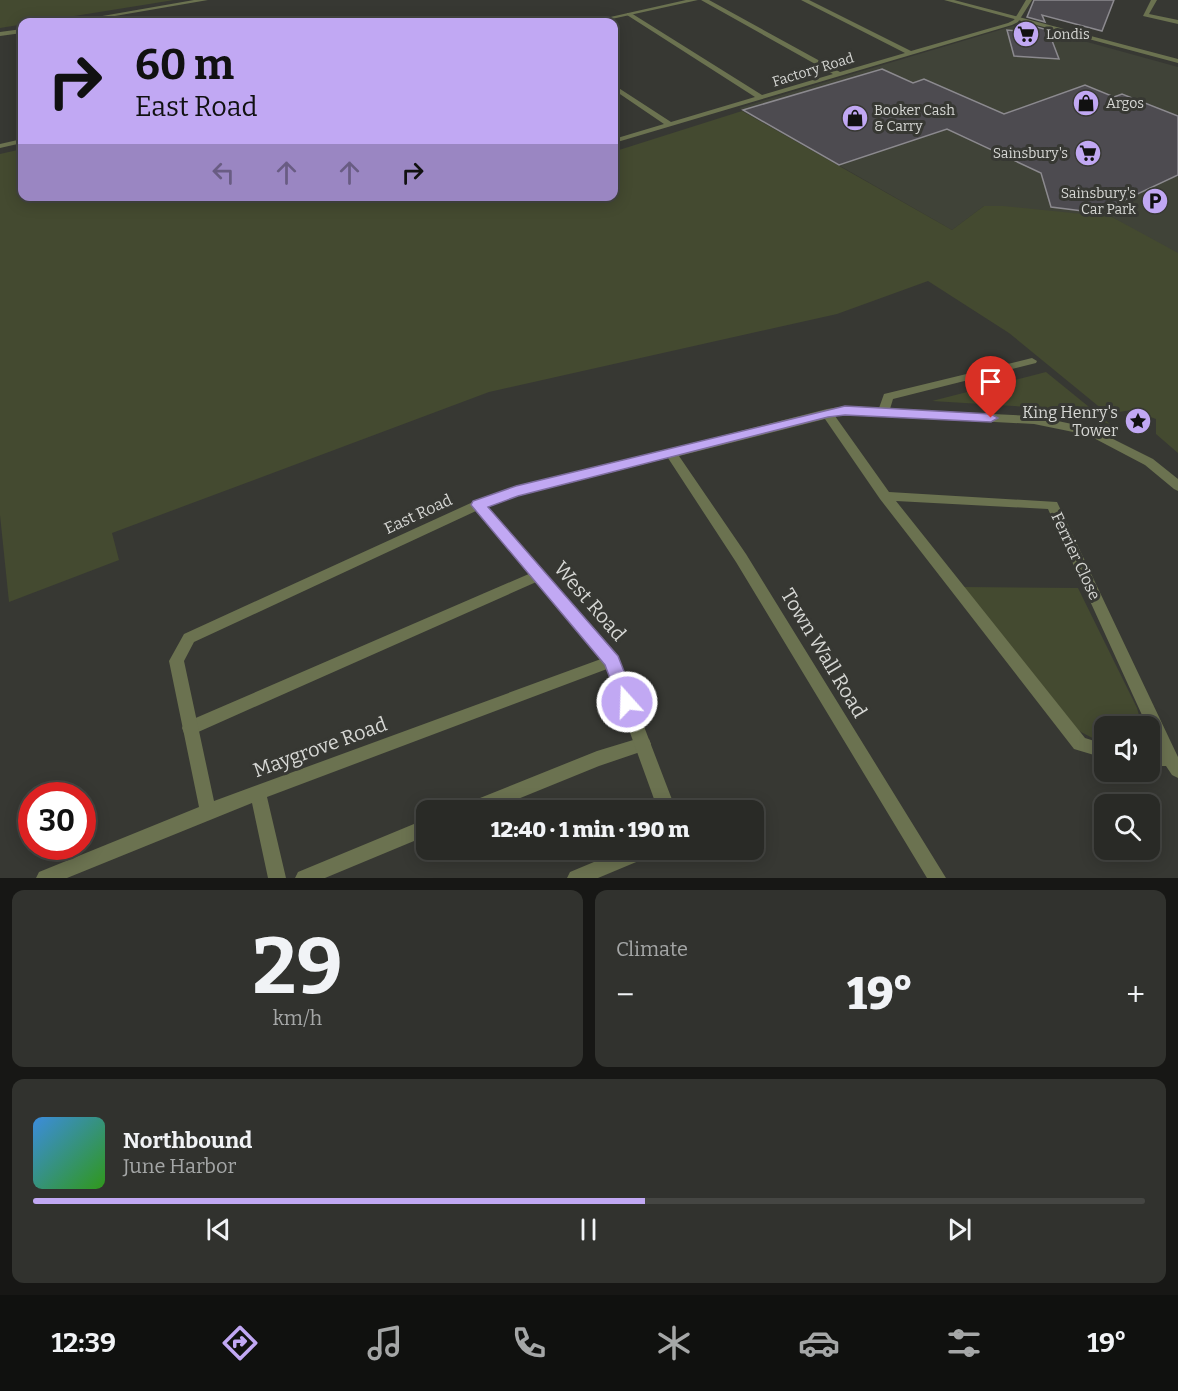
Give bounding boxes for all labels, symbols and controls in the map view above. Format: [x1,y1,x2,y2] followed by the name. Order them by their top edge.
[1011,19,1041,49] supermarket icon: Londis
[1046,26,1090,43] place label: Londis
[135,40,234,90] text: 60 m
[36,42,114,120] icon: right
[770,50,856,90] street label: Factory Road
[1071,88,1101,118] shop icon: Argos
[135,91,258,123] text: East Road
[1106,95,1144,112] place label: Argos
[874,102,955,135] place label: Booker Cash & Carry
[840,103,870,133] shop icon: Booker Cash & Carry
[1073,138,1103,168] supermarket icon: Sainsbury's
[993,145,1068,162] place label: Sainsbury's
[207,156,240,189] icon: left
[270,156,303,189] icon: ahead
[333,156,366,189] icon: ahead
[396,156,429,189] icon: right
[1061,185,1136,218] place label: Sainsbury's Car Park
[1140,186,1170,216] parking icon: Sainsbury's Car Park
[965,356,1016,418] pin
[974,365,1007,398] icon: arrive
[1022,403,1118,440] place label: King Henry's Tower
[1123,406,1153,436] place icon: King Henry's Tower
[381,490,455,538] street label: East Road
[1047,509,1105,603] street label: Ferrier Close
[549,556,631,646] street label: West Road
[776,584,872,722] street label: Town Wall Road
[595,670,659,734] position arrow
[250,712,390,782] street label: Maygrove Road
[1094,716,1160,860] map controls
[1094,716,1160,782] button: sound
[18,782,96,860] speed limit sign: 30
[1094,794,1160,860] button: search
[491,816,689,843] text: 12:40 · 1 min · 190 m
[252,920,343,1014] text: 29
[616,937,688,961] text: Climate
[847,967,913,1021] text: 19°
[616,975,634,1015] text: −
[1126,975,1145,1015] text: +
[273,1006,322,1030] text: km/h
[123,1127,252,1154] text: Northbound
[123,1154,236,1178] text: June Harbor
[202,1213,235,1246] icon: previous
[572,1213,605,1246] icon: pause
[943,1213,976,1246] icon: next
[219,1322,261,1364] icon: directions
[364,1322,406,1364] icon: music
[508,1322,550,1364] icon: phone
[653,1322,695,1364] icon: climate
[798,1322,840,1364] icon: car
[943,1322,985,1364] icon: filters
[51,1327,116,1359] text: 12:39
[1087,1327,1127,1359] text: 19°

